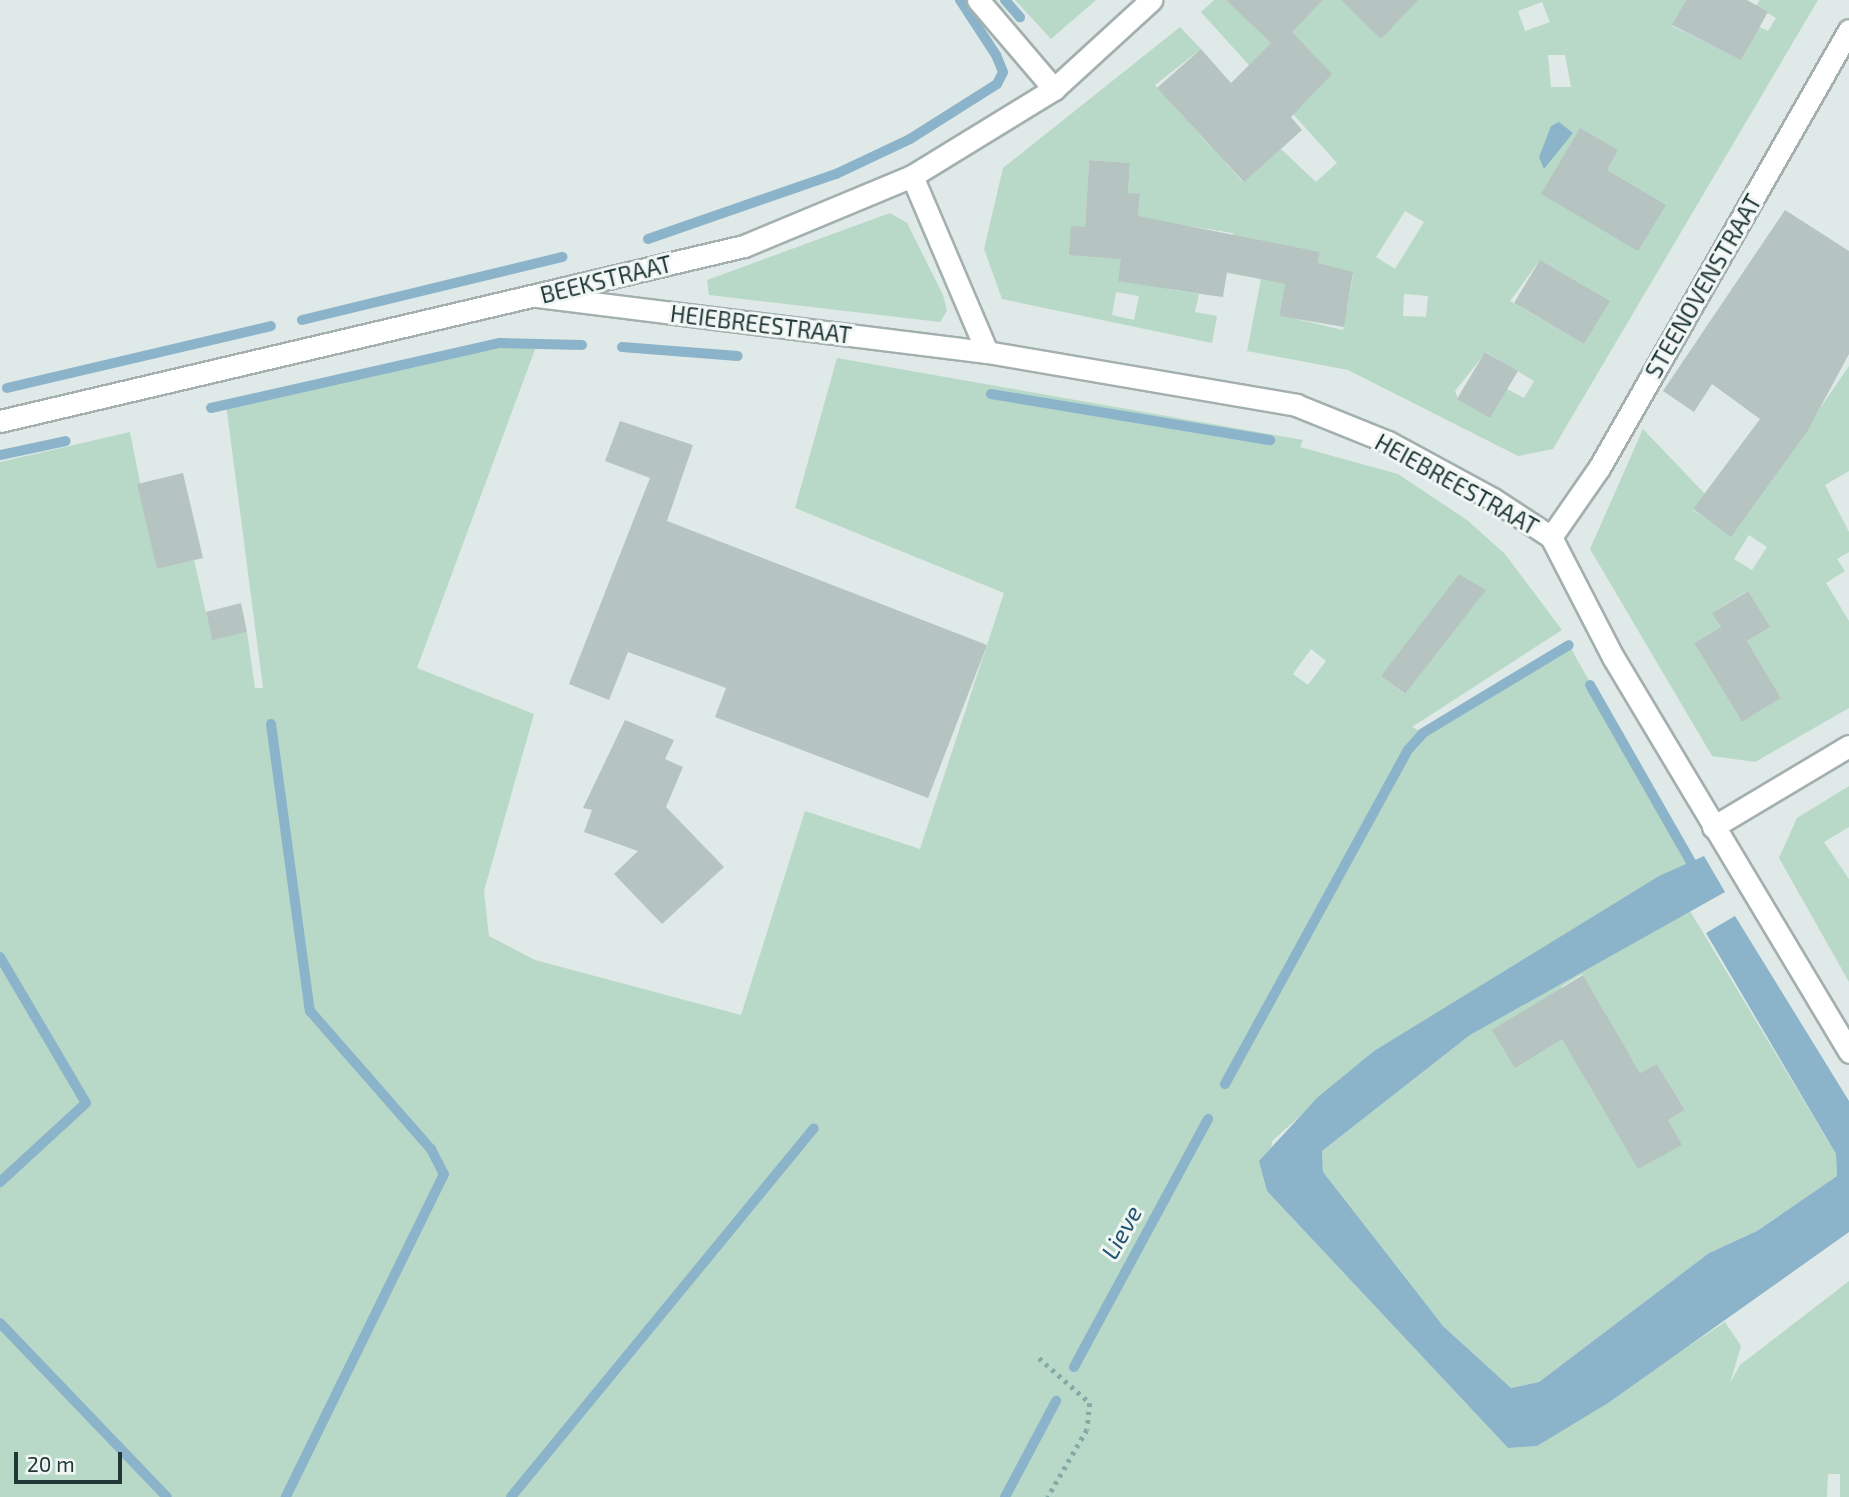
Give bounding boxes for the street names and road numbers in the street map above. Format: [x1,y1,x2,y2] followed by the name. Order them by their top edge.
[1639,189,1767,383] street label: STEENOVENSTRAAT
[537,249,675,309] street label: BEEKSTRAAT
[669,299,853,349] street label: HEIEBREESTRAAT
[1371,428,1543,540] street label: HEIEBREESTRAAT

